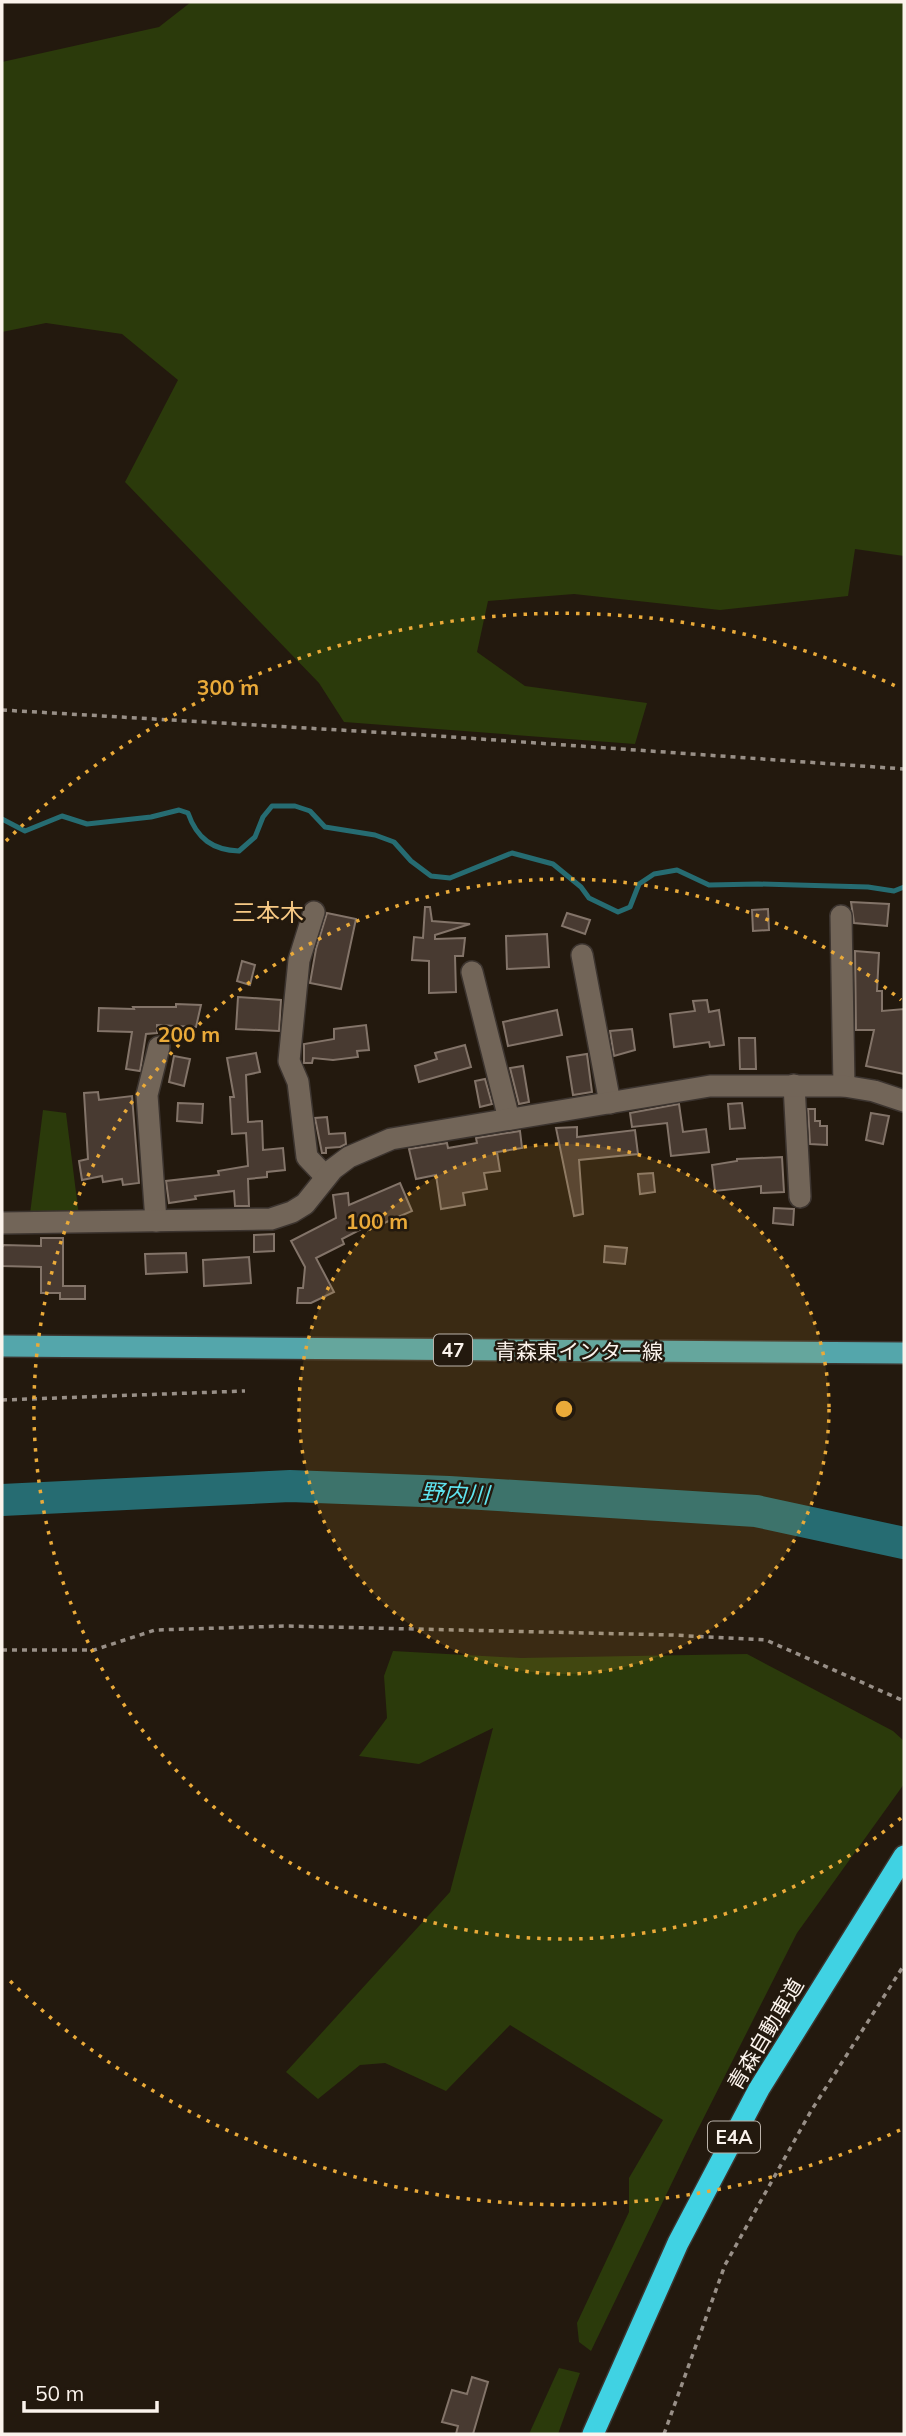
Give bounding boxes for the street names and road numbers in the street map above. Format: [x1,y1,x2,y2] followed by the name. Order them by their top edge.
[434,1334,472,1366] road number: 47
[495,1338,663,1364] street label: 青森東インター線
[721,1973,809,2095] street label: 青森自動車道
[708,2122,760,2152] road number: E4A

